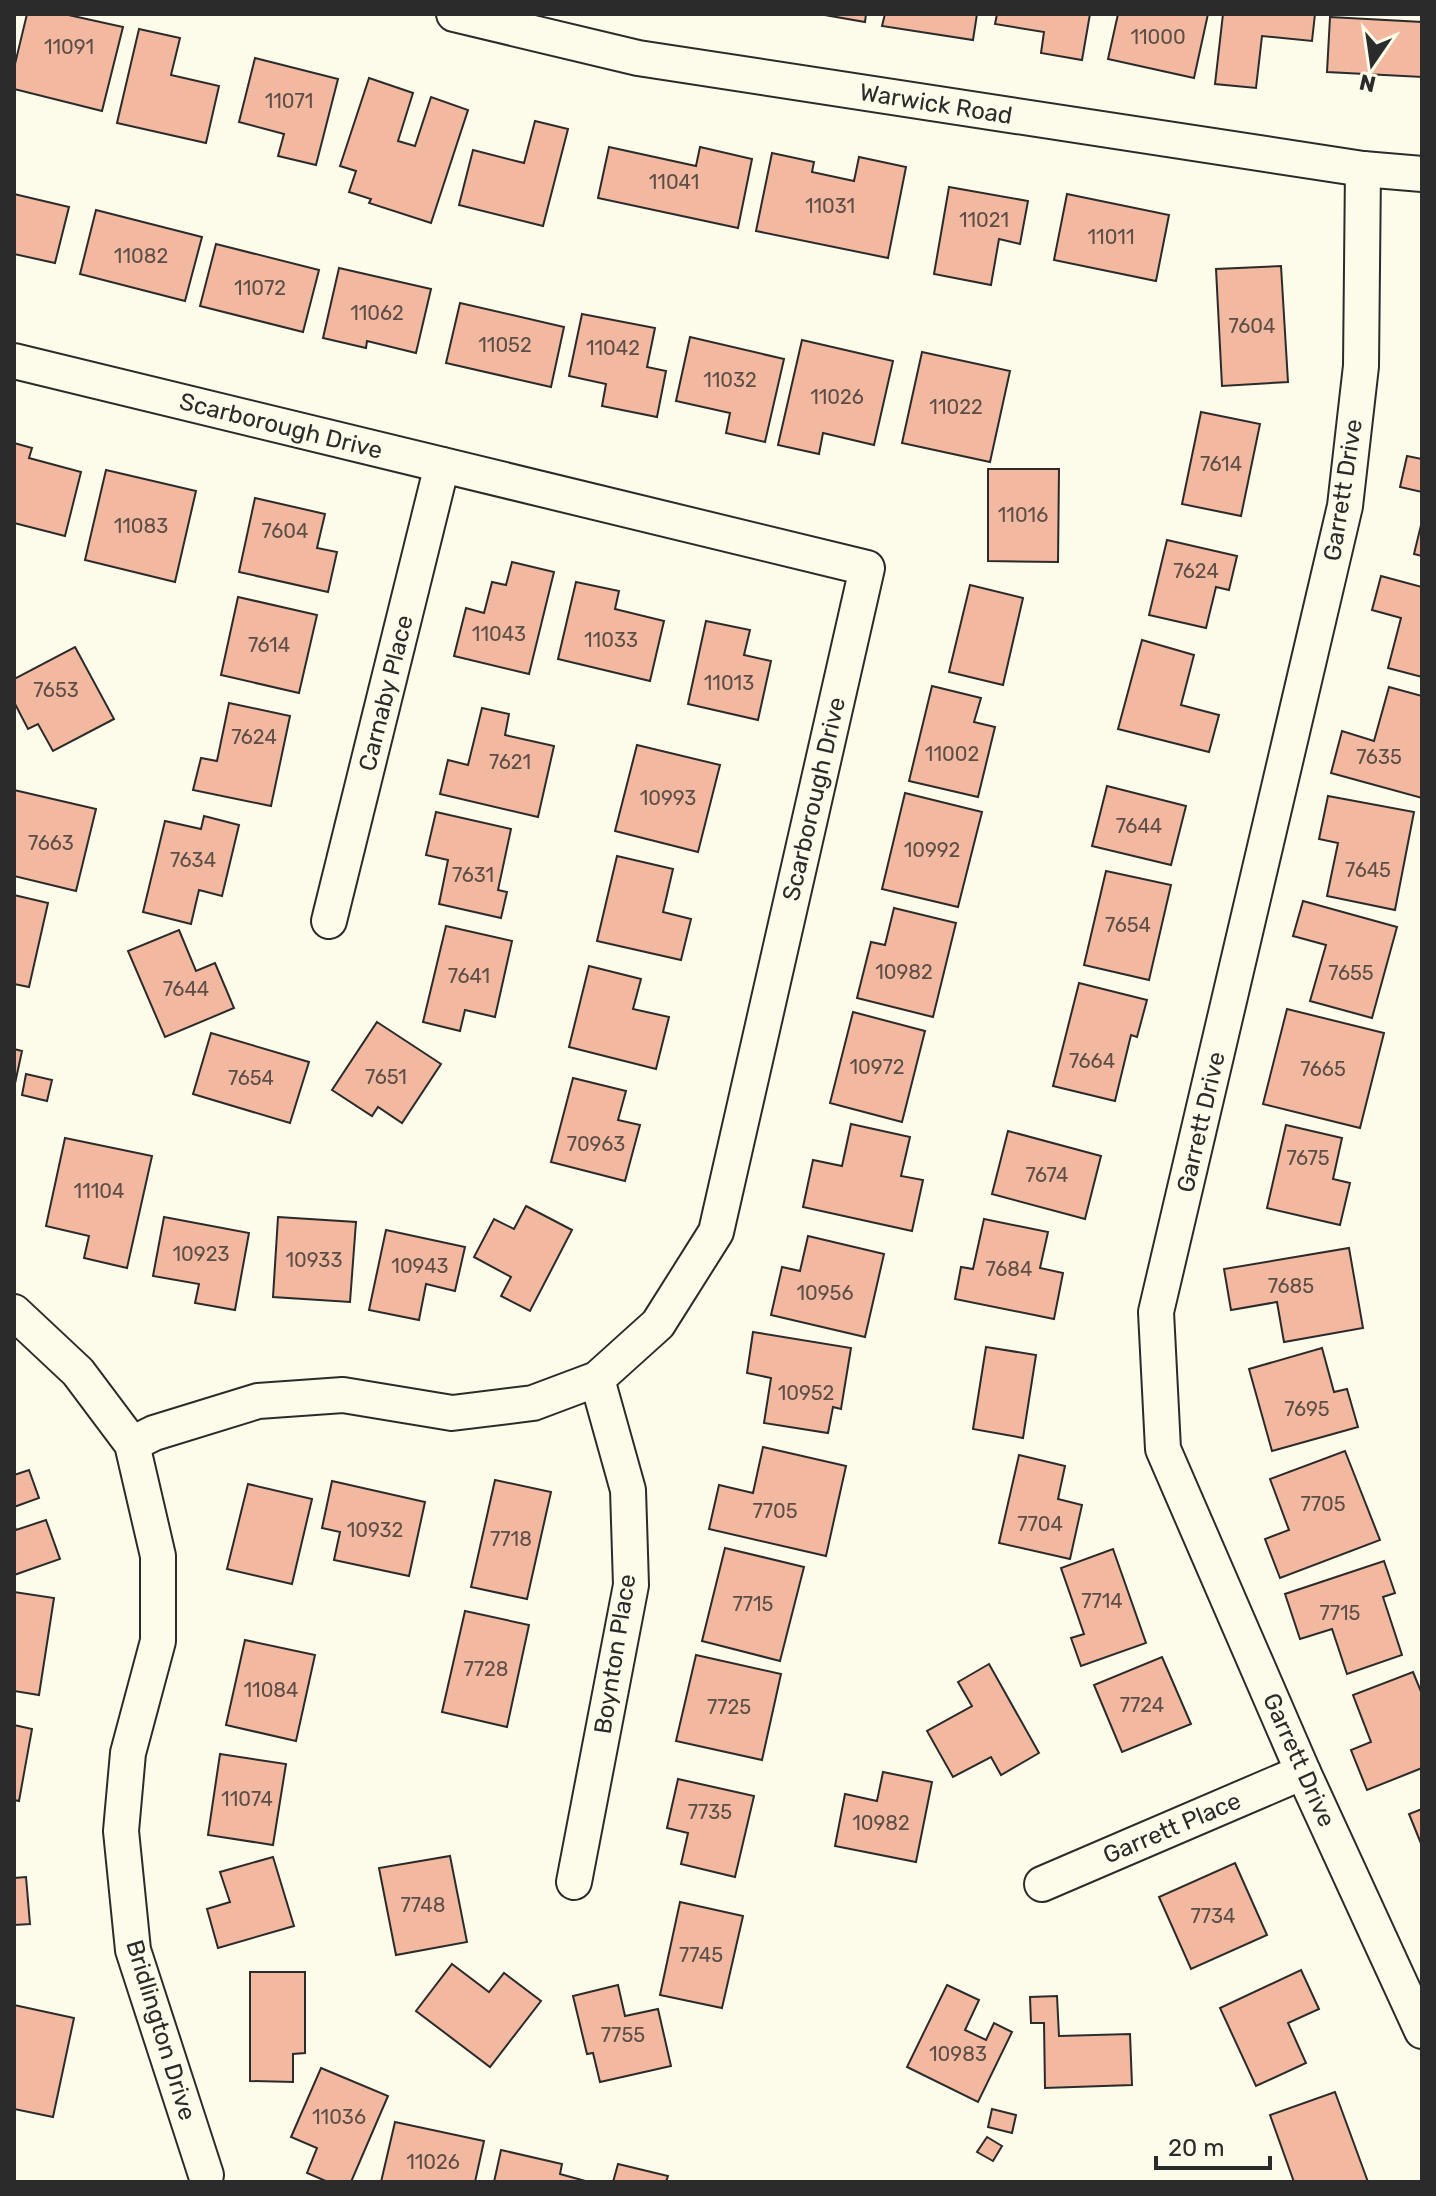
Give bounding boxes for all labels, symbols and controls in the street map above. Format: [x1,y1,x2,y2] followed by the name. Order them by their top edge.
[1332,24,1412,104] north arrow
[1130,25,1186,49] house number: 11000
[44,35,94,59] house number: 11091
[1357,68,1378,98] text: N
[858,78,1014,130] street label: Warwick Road
[265,89,313,113] house number: 11071
[649,170,699,194] house number: 11041
[805,194,855,218] house number: 11031
[959,208,1009,232] house number: 11021
[1088,225,1134,249] house number: 11011
[114,244,168,268] house number: 11082
[234,276,286,300] house number: 11072
[350,301,404,325] house number: 11062
[1229,314,1275,338] house number: 7604
[478,333,532,357] house number: 11052
[586,336,640,360] house number: 11042
[703,368,757,392] house number: 11032
[810,385,864,409] house number: 11026
[177,387,385,465] street label: Scarborough Drive
[929,395,983,419] house number: 11022
[1318,417,1368,563] street label: Garrett Drive
[1200,452,1242,476] house number: 7614
[998,503,1048,527] house number: 11016
[114,514,168,538] house number: 11083
[262,519,308,543] house number: 7604
[1173,559,1219,583] house number: 7624
[353,612,419,774] street label: Carnaby Place
[472,622,526,646] house number: 11043
[584,628,638,652] house number: 11033
[248,633,290,657] house number: 7614
[704,671,754,695] house number: 11013
[33,678,79,702] house number: 7653
[777,694,851,904] street label: Scarborough Drive
[231,725,277,749] house number: 7624
[925,742,979,766] house number: 11002
[1356,745,1402,769] house number: 7635
[489,750,531,774] house number: 7621
[640,786,696,810] house number: 10993
[1116,814,1162,838] house number: 7644
[28,831,74,855] house number: 7663
[904,838,960,862] house number: 10992
[170,848,216,872] house number: 7634
[1345,858,1391,882] house number: 7645
[452,863,494,887] house number: 7631
[1105,913,1151,937] house number: 7654
[875,960,933,984] house number: 10982
[1328,961,1374,985] house number: 7655
[448,964,490,988] house number: 7641
[163,977,209,1001] house number: 7644
[1069,1049,1115,1073] house number: 7664
[1171,1049,1231,1195] street label: Garrett Drive
[849,1055,905,1079] house number: 10972
[1300,1057,1346,1081] house number: 7665
[365,1065,407,1089] house number: 7651
[228,1066,274,1090] house number: 7654
[567,1132,625,1156] house number: 70963
[1286,1146,1330,1170] house number: 7675
[1025,1163,1069,1187] house number: 7674
[74,1179,124,1203] house number: 11104
[173,1242,229,1266] house number: 10923
[286,1248,342,1272] house number: 10933
[391,1254,449,1278] house number: 10943
[986,1257,1032,1281] house number: 7684
[1268,1274,1314,1298] house number: 7685
[796,1281,854,1305] house number: 10956
[778,1381,834,1405] house number: 10952
[1284,1397,1330,1421] house number: 7695
[1300,1492,1346,1516] house number: 7705
[752,1499,798,1523] house number: 7705
[1017,1512,1063,1536] house number: 7704
[347,1518,403,1542] house number: 10932
[490,1527,532,1551] house number: 7718
[589,1572,641,1736] street label: Boynton Place
[1081,1589,1123,1613] house number: 7714
[733,1592,773,1616] house number: 7715
[1320,1601,1360,1625] house number: 7715
[464,1657,508,1681] house number: 7728
[244,1678,298,1702] house number: 11084
[1257,1689,1341,1831] street label: Garrett Drive
[1120,1693,1164,1717] house number: 7724
[707,1695,751,1719] house number: 7725
[1099,1786,1245,1870] street label: Garrett Place
[221,1787,273,1811] house number: 11074
[688,1800,732,1824] house number: 7735
[852,1811,910,1835] house number: 10982
[401,1893,445,1917] house number: 7748
[1191,1904,1235,1928] house number: 7734
[120,1936,202,2124] street label: Bridlington Drive
[679,1943,723,1967] house number: 7745
[601,2023,645,2047] house number: 7755
[929,2042,987,2066] house number: 10983
[312,2105,366,2129] house number: 11036
[1156,2120,1270,2170] scale bar
[1168,2134,1225,2162] text: 20 m
[406,2150,460,2174] house number: 11026

